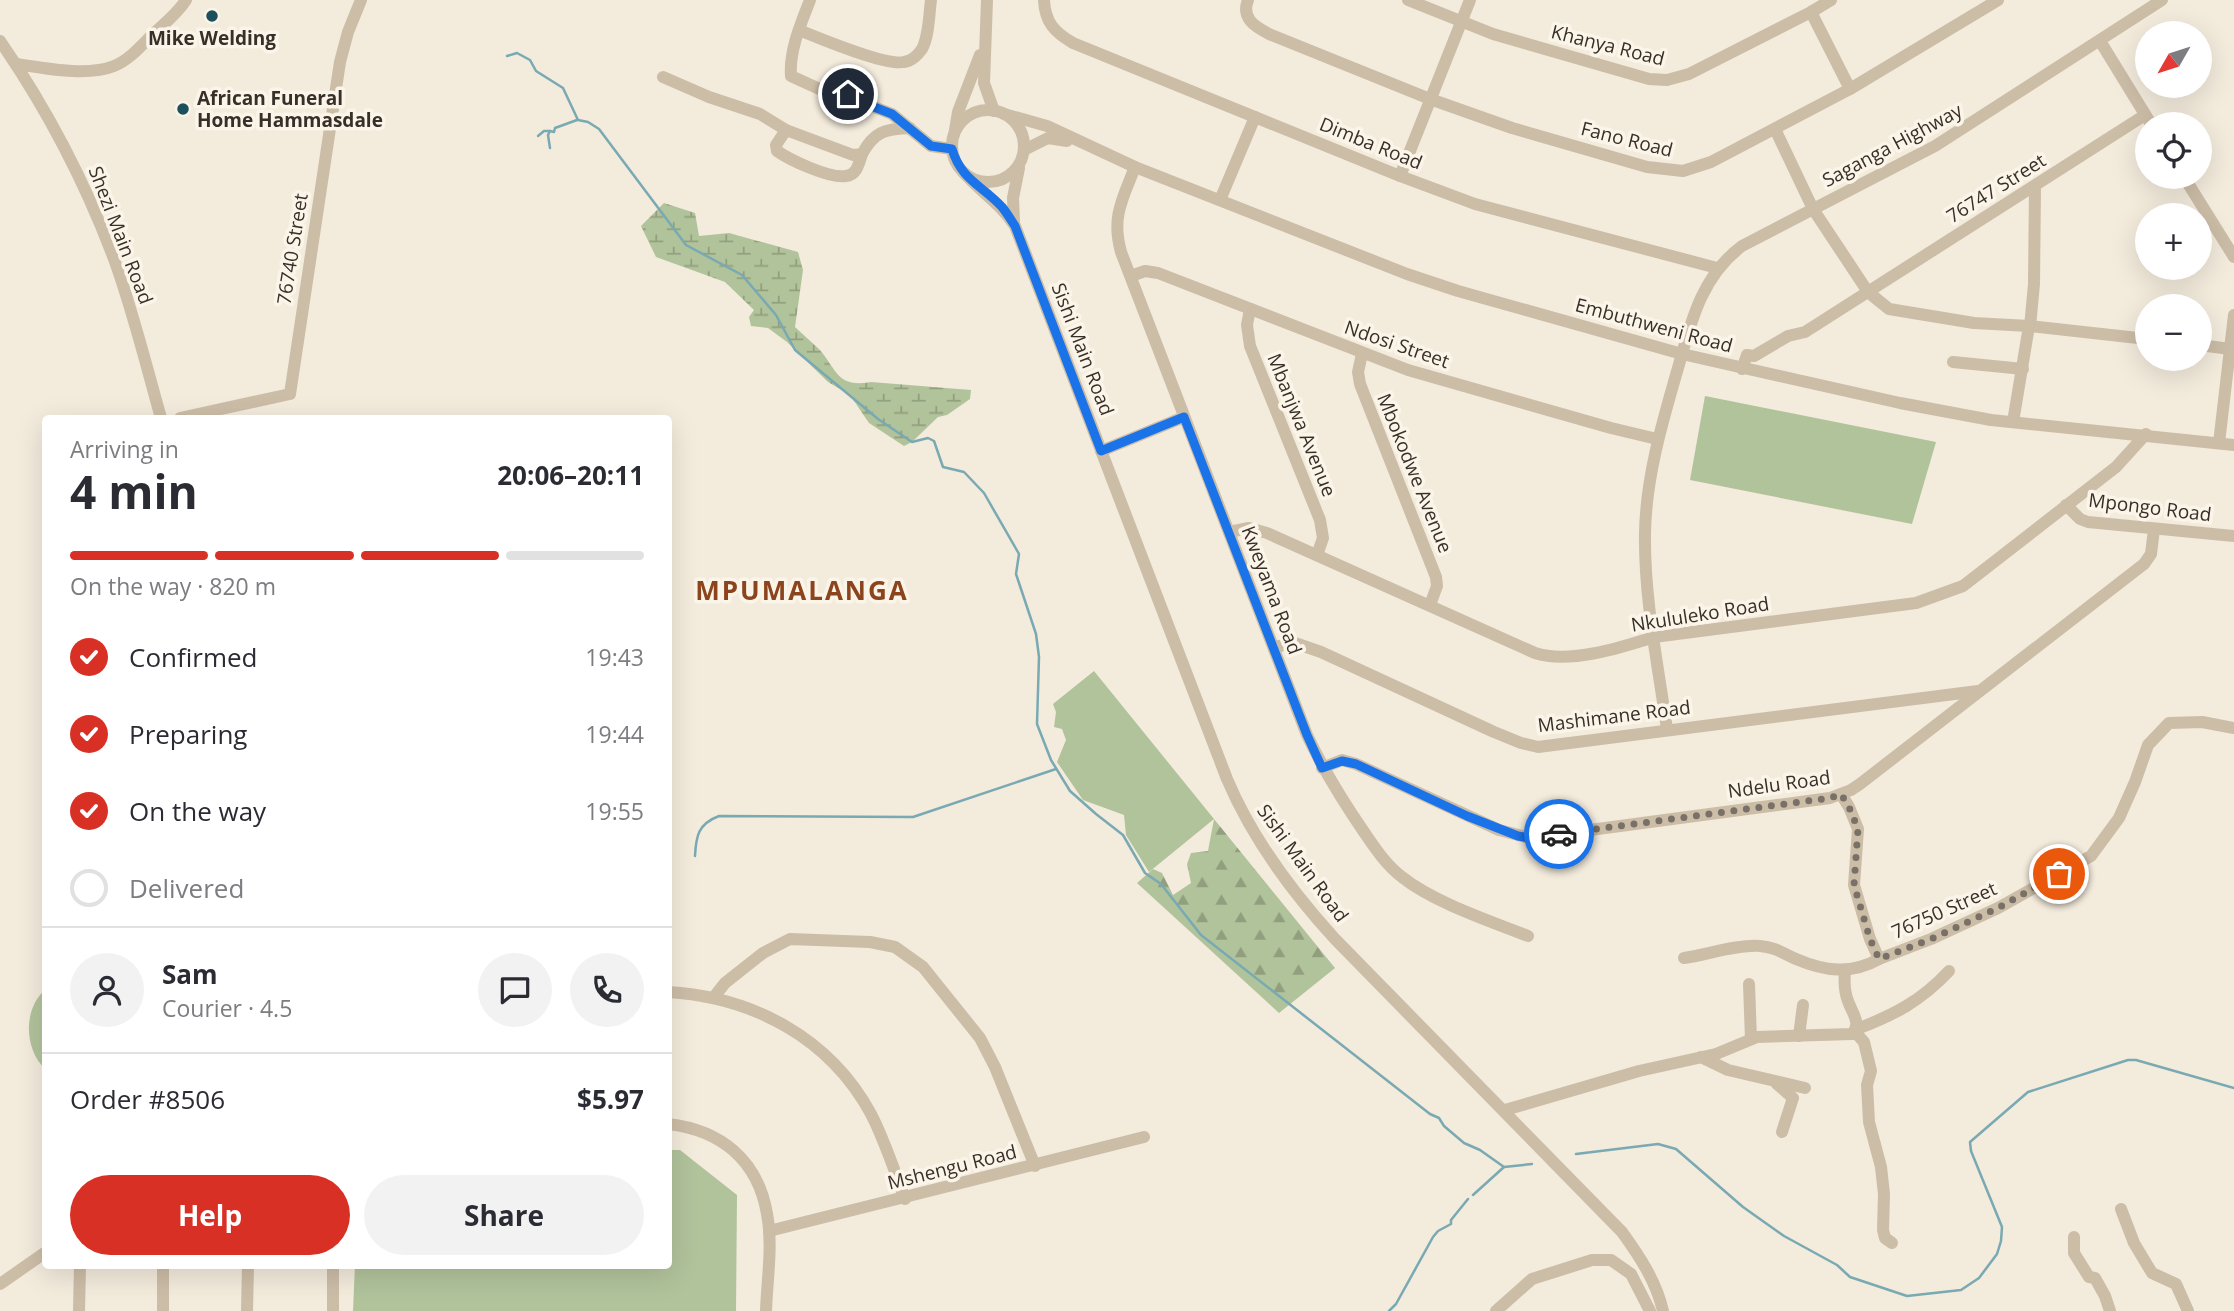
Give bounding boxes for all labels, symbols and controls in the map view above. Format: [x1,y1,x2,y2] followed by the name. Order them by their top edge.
[204,8,220,24] marker: Mike Welding
[1549,18,1667,72] street label: Khanya Road
[2135,21,2212,98] north arrow
[2135,21,2212,371] map controls
[148,25,276,51] place label: Mike Welding
[818,64,878,124] pin
[829,75,867,113] icon: home
[197,85,383,133] place label: African Funeral Home Hammasdale
[1818,97,1967,193] street label: Saganga Highway
[175,101,191,117] marker: African Funeral Home Hammasdale
[1316,111,1426,175] street label: Dimba Road
[2135,112,2212,189] button: locate
[1578,115,1676,163] street label: Fano Road
[1941,147,2051,229] street label: 76747 Street
[83,162,159,308] street label: Shezi Main Road
[270,191,314,307] street label: 76740 Street
[2135,203,2212,280] button: +
[1046,279,1120,419] street label: Sishi Main Road
[1572,291,1736,359] street label: Embuthweni Road
[2135,294,2212,371] button: −
[1341,314,1453,374] street label: Ndosi Street
[1261,350,1343,500] street label: Mbanjwa Avenue
[1371,389,1459,557] street label: Mbokodwe Avenue
[70,433,179,465] text: Arriving in
[497,457,644,493] text: 20:06–20:11
[70,460,198,522] text: 4 min
[2087,487,2213,527] street label: Mpongo Road
[1236,522,1308,658] street label: Kweyama Road
[70,570,276,602] text: On the way · 820 m
[695,572,909,608] district label: MPUMALANGA
[1629,590,1771,638] street label: Nkululeko Road
[70,638,108,676] icon: check
[129,639,257,675] text: Confirmed
[585,641,644,673] text: 19:43
[1536,694,1692,738] street label: Mashimane Road
[70,715,108,753] icon: check
[129,716,247,752] text: Preparing
[585,718,644,750] text: 19:44
[1726,764,1832,804] street label: Ndelu Road
[70,792,108,830] icon: check
[129,793,266,829] text: On the way
[585,795,644,827] text: 19:55
[1251,799,1355,927] street label: Sishi Main Road
[1524,799,1594,869] courier
[1540,815,1578,853] icon: car
[2029,844,2089,904] pin
[2040,855,2078,893] icon: bag
[129,870,244,906] text: Delivered
[1887,875,2001,945] street label: 76750 Street
[70,953,144,1027] button: person
[478,953,552,1027] button: chat
[570,953,644,1027] button: phone
[162,956,218,992] text: Sam
[162,992,292,1024] text: Courier · 4.5
[70,1081,225,1117] text: Order #8506
[577,1081,644,1117] text: $5.97
[885,1138,1019,1196] street label: Mshengu Road
[70,1175,350,1255] button: Help
[364,1175,644,1255] button: Share

